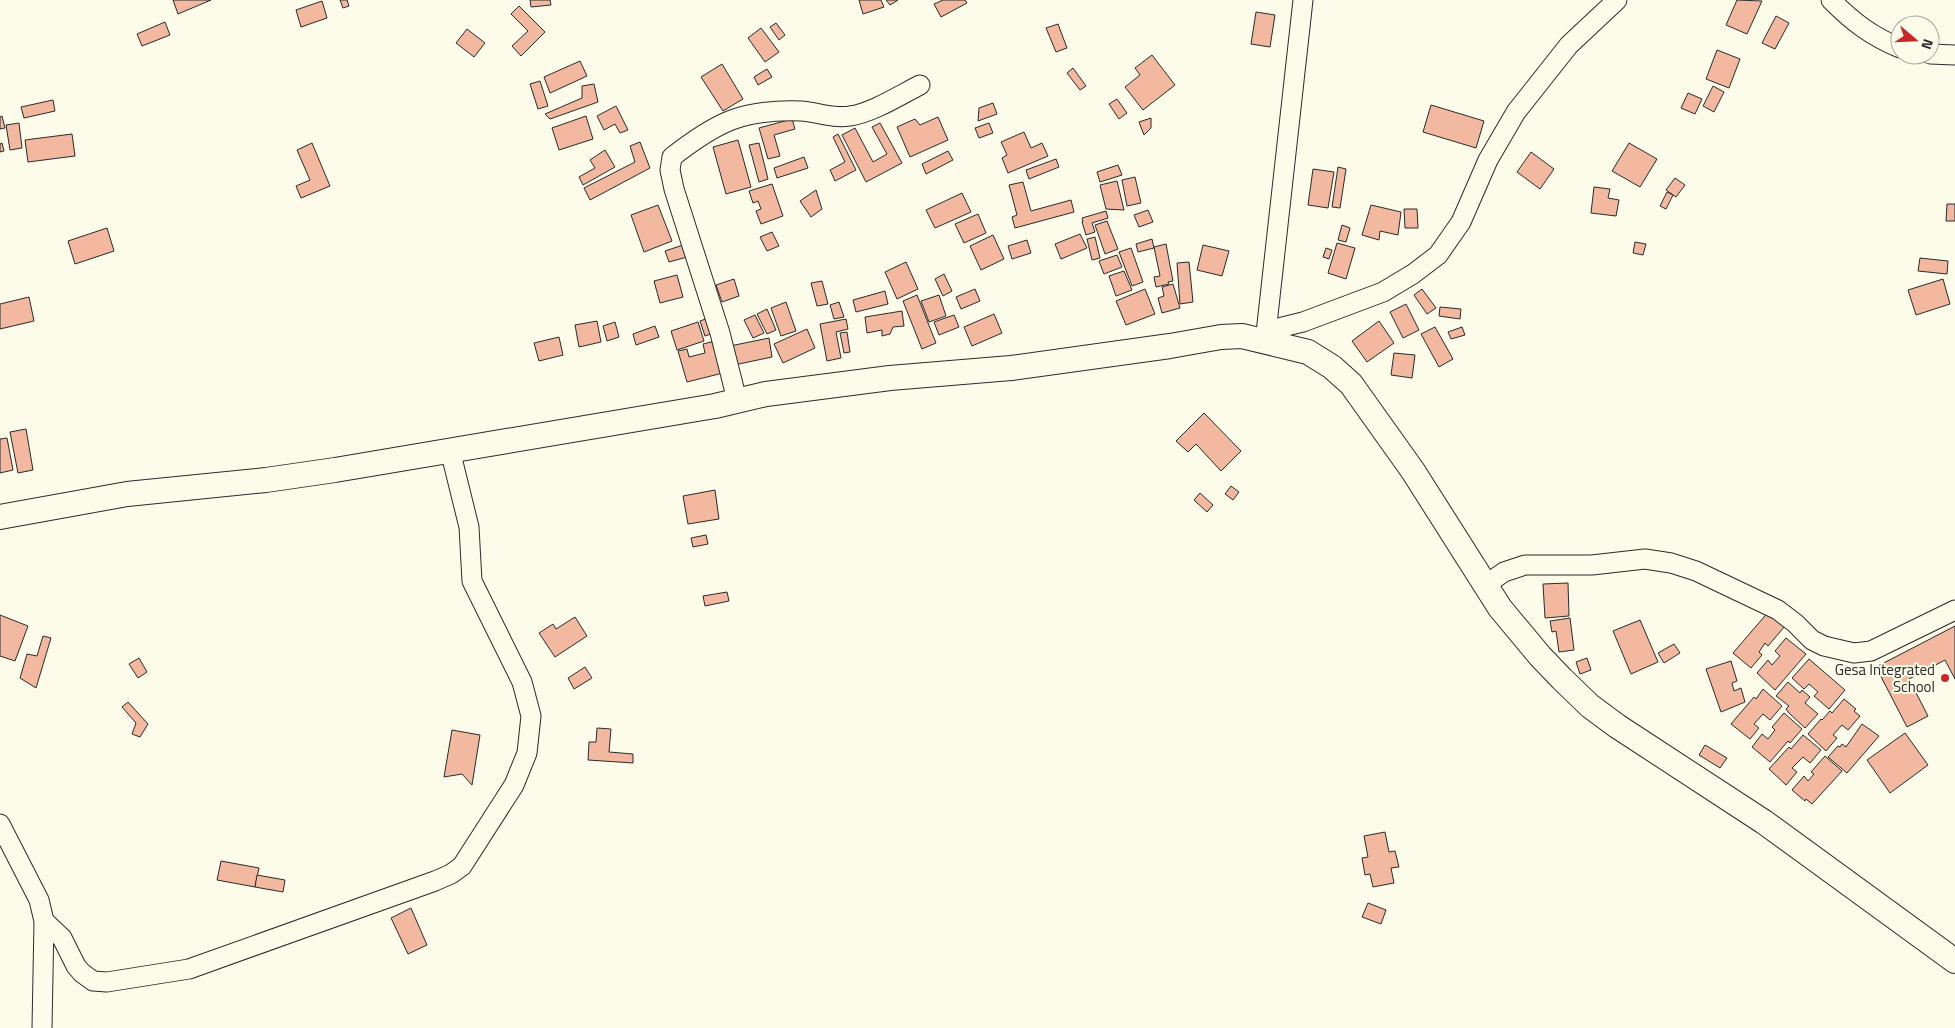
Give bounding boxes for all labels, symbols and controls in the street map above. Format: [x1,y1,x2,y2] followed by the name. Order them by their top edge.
[1890,15,1940,65] north arrow
[1916,36,1939,52] text: N
[1835,658,1935,698] place label: Gesa Integrated School
[1939,672,1951,684] marker: Gesa Integrated School

